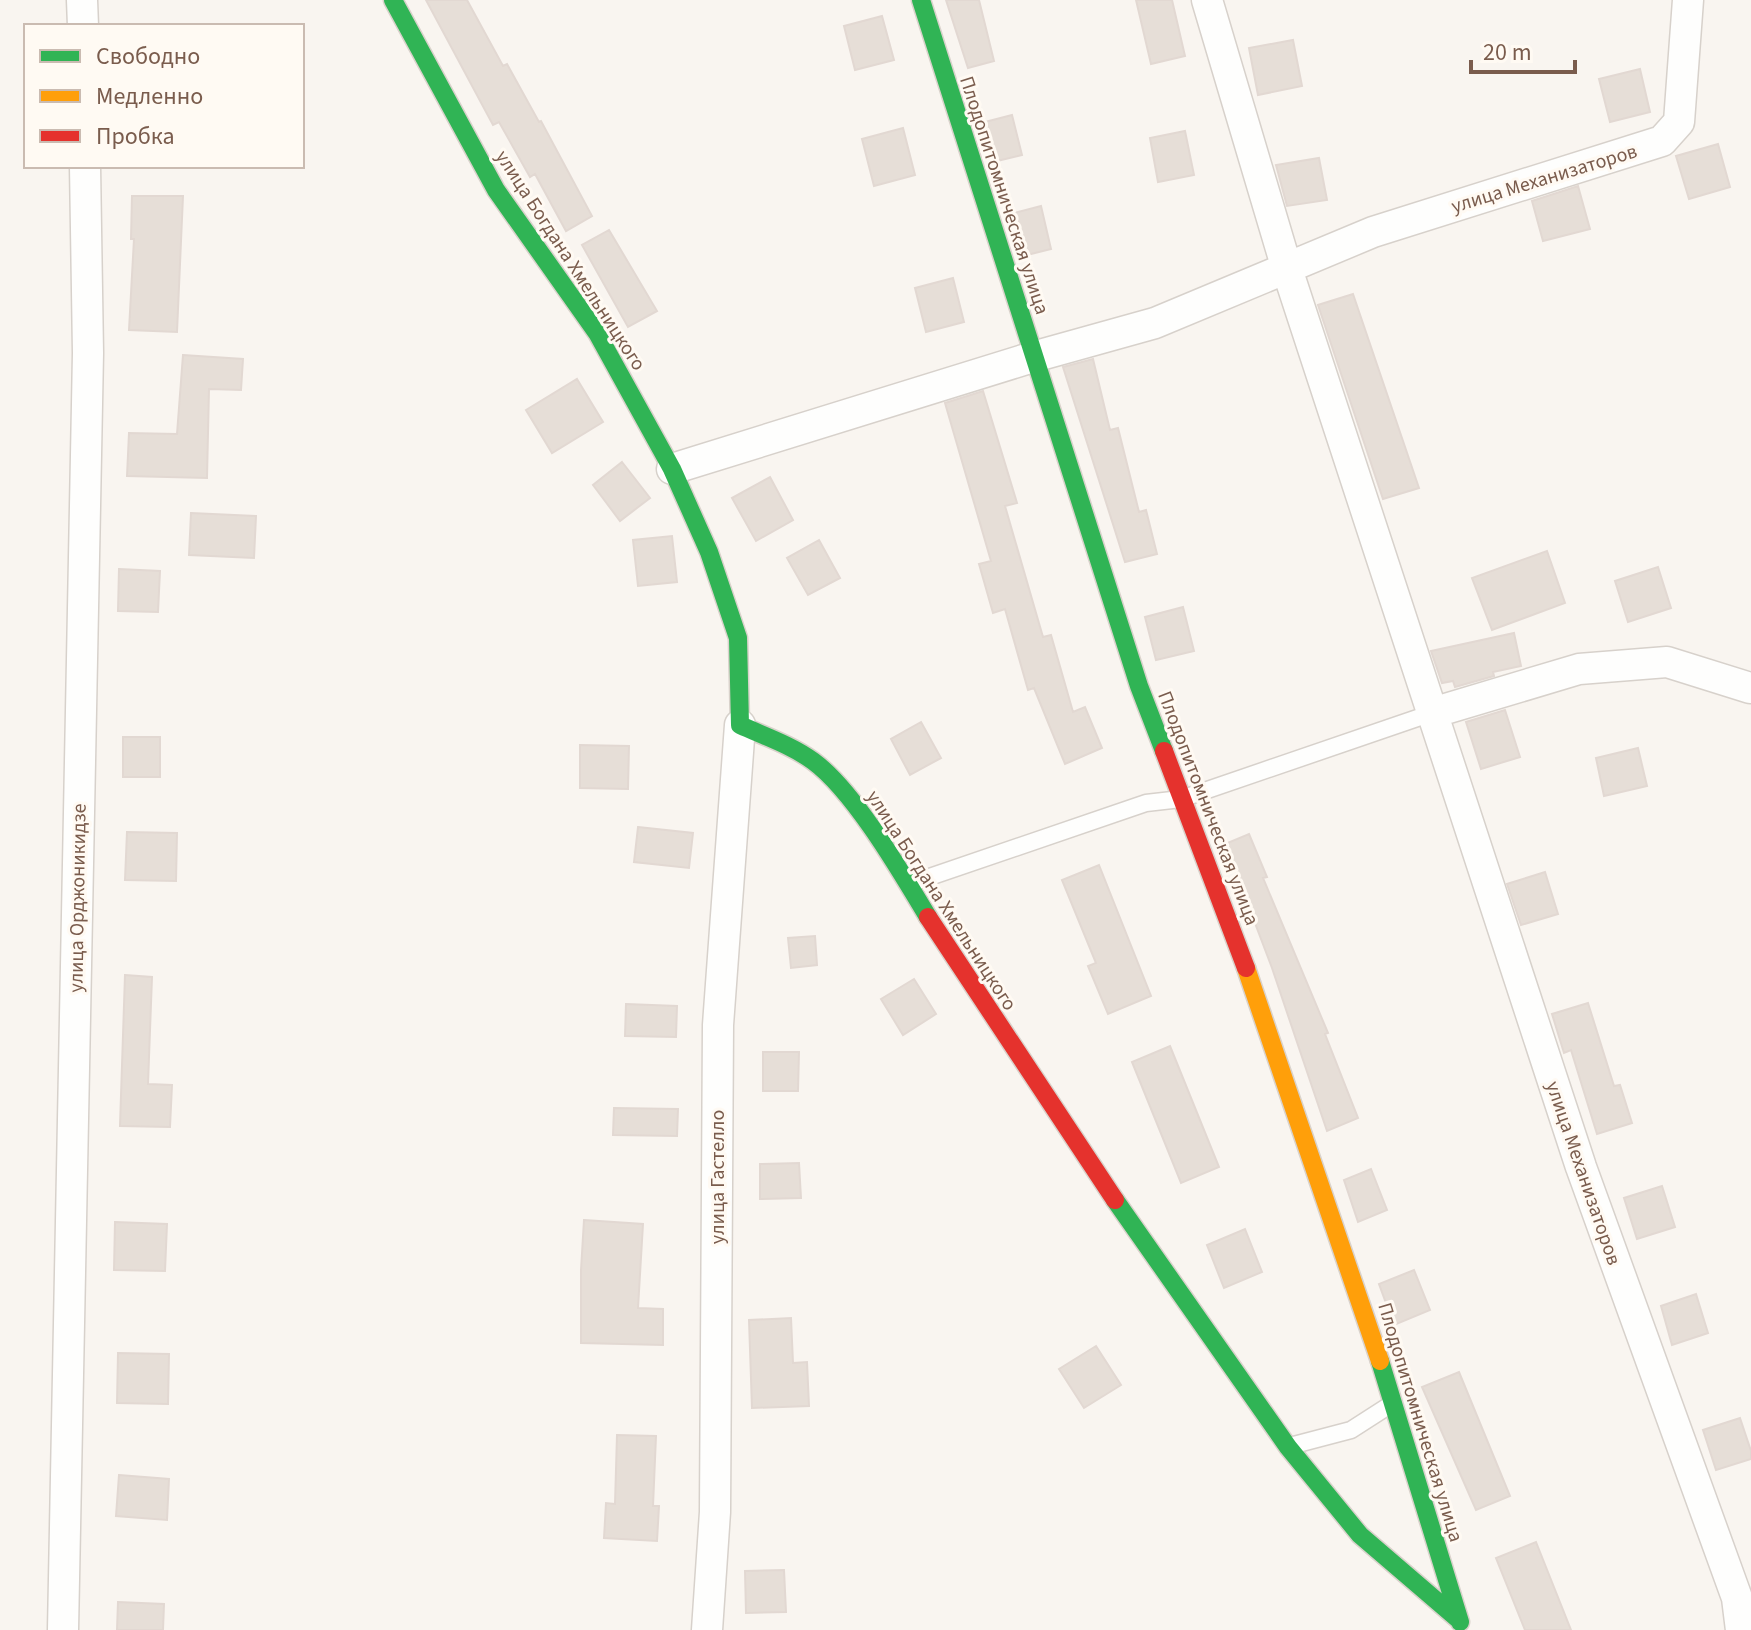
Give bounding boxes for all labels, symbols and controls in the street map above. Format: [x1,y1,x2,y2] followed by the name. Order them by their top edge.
[24,24,304,168] legend
[1471,24,1575,74] scale bar
[1483,35,1532,70] text: 20 m
[96,39,200,74] text: Свободно
[952,73,1056,318] street label: Плодопитомническая улица
[96,79,203,114] text: Медленно
[96,119,175,154] text: Пробка
[1448,137,1641,221] street label: улица Механизаторов
[488,145,652,376] street label: улица Богдана Хмельницкого
[1150,687,1266,930] street label: Плодопитомническая улица
[859,785,1023,1016] street label: улица Богдана Хмельницкого
[62,803,94,993] street label: улица Орджоникидзе
[1538,1078,1628,1269] street label: улица Механизаторов
[704,1110,732,1244] street label: улица Гастелло
[1370,1299,1470,1545] street label: Плодопитомническая улица

